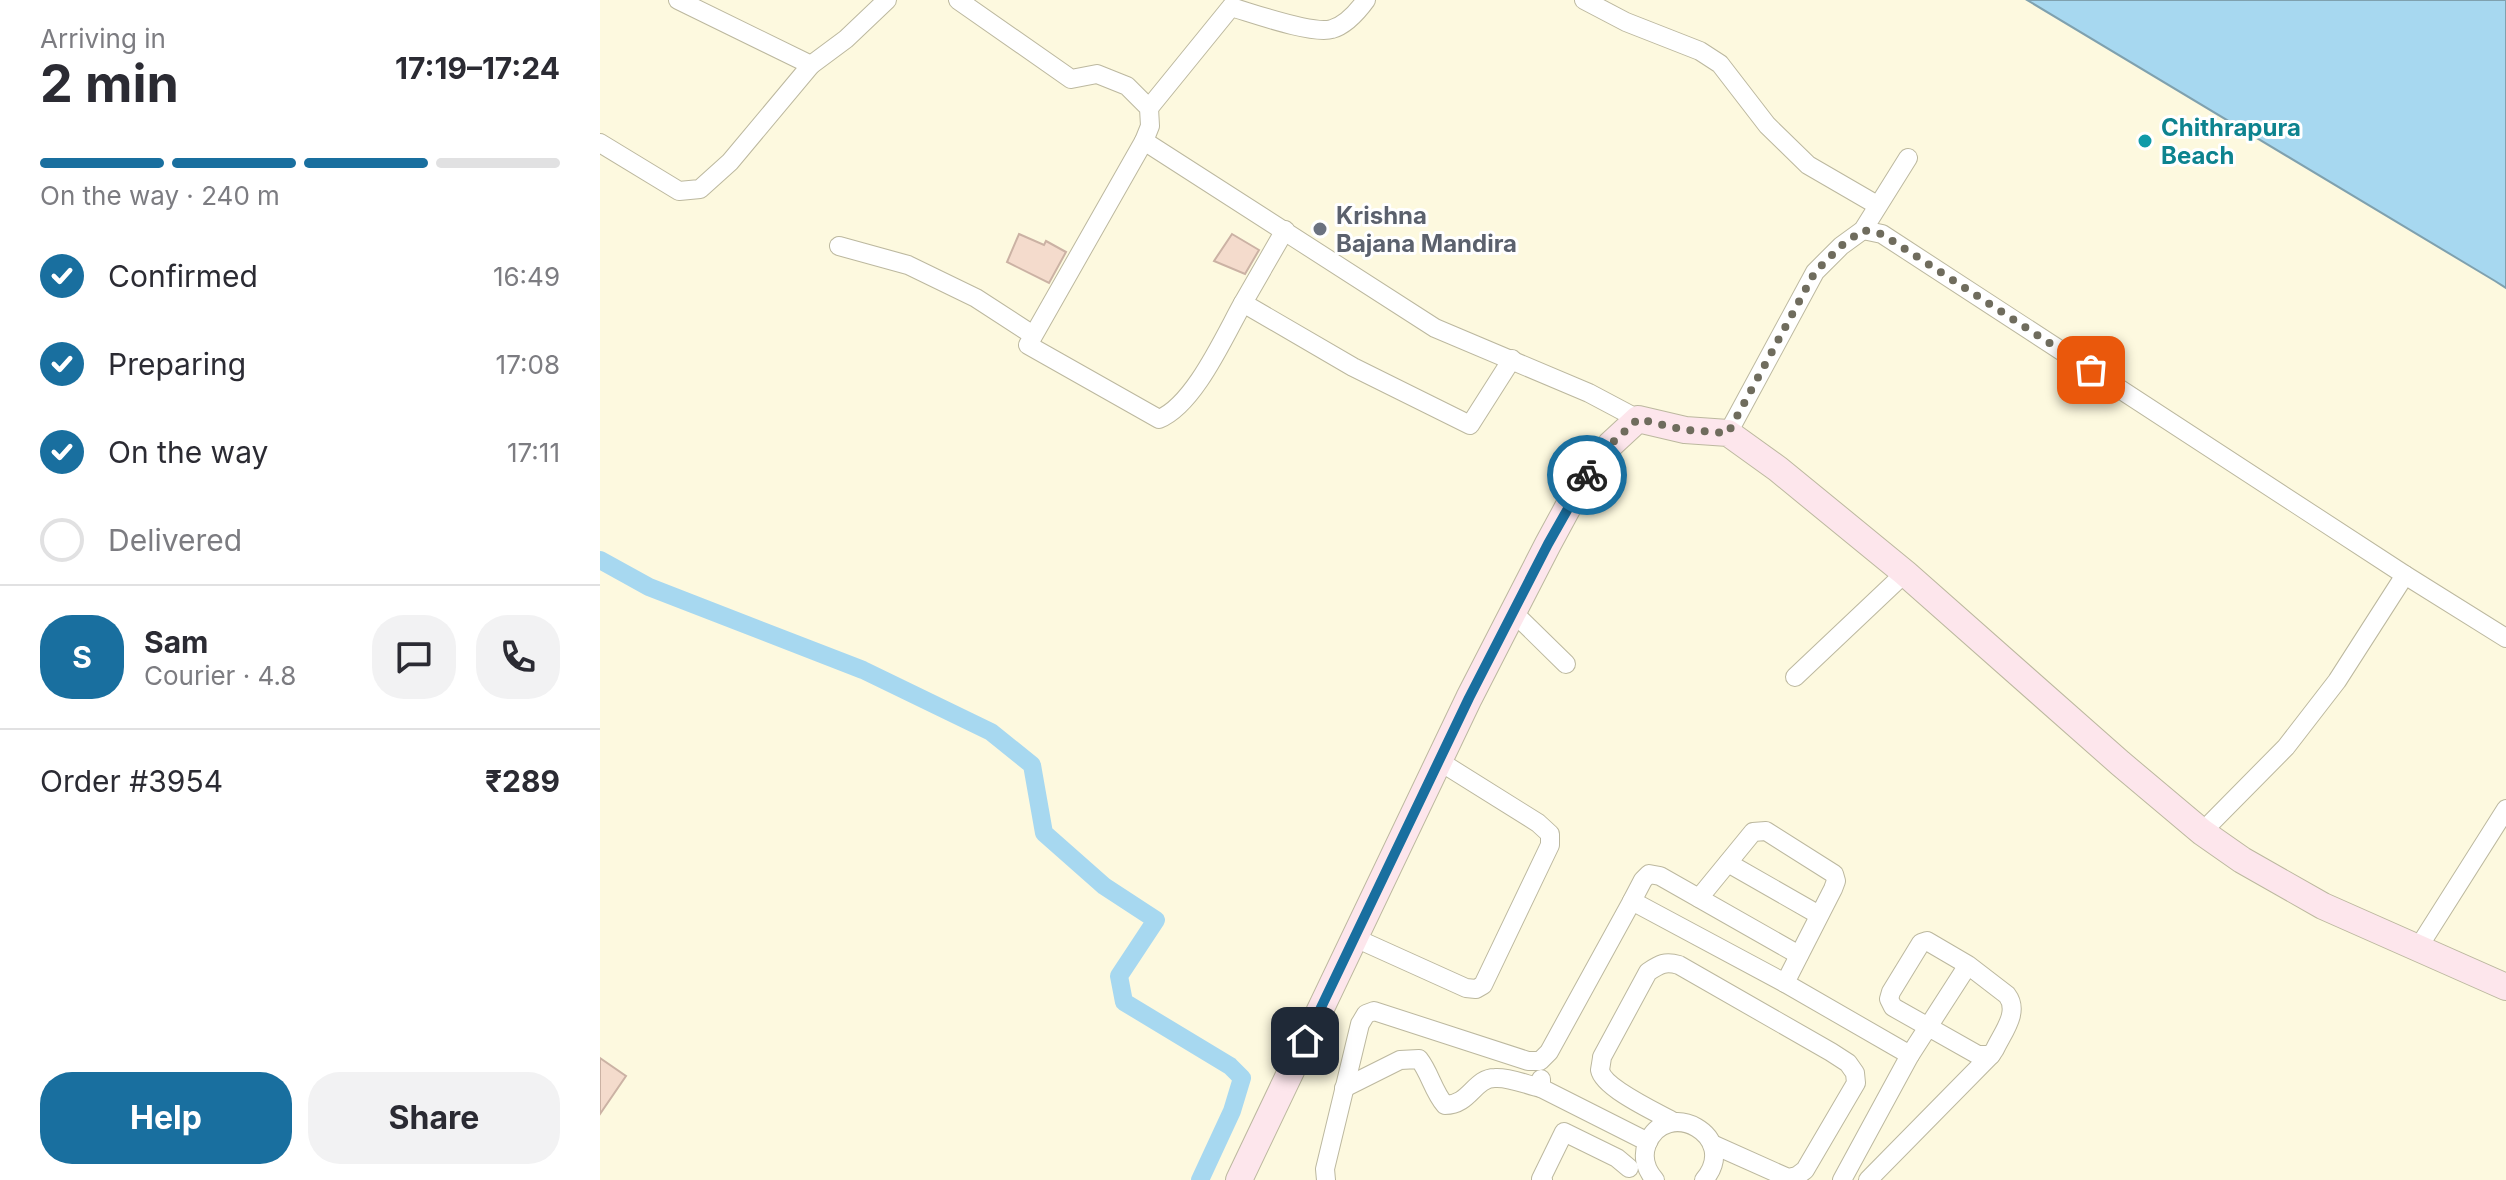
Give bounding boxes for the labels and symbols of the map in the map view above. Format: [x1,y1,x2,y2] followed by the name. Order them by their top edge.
[2161,113,2301,170] place label: Chithrapura Beach
[2136,132,2154,150] marker: Chithrapura Beach
[1336,201,1517,258] place label: Krishna Bajana Mandira
[1311,220,1329,238] marker: Krishna Bajana Mandira
[2057,336,2125,404] pin
[1547,435,1627,515] courier
[1271,1007,1339,1075] pin

